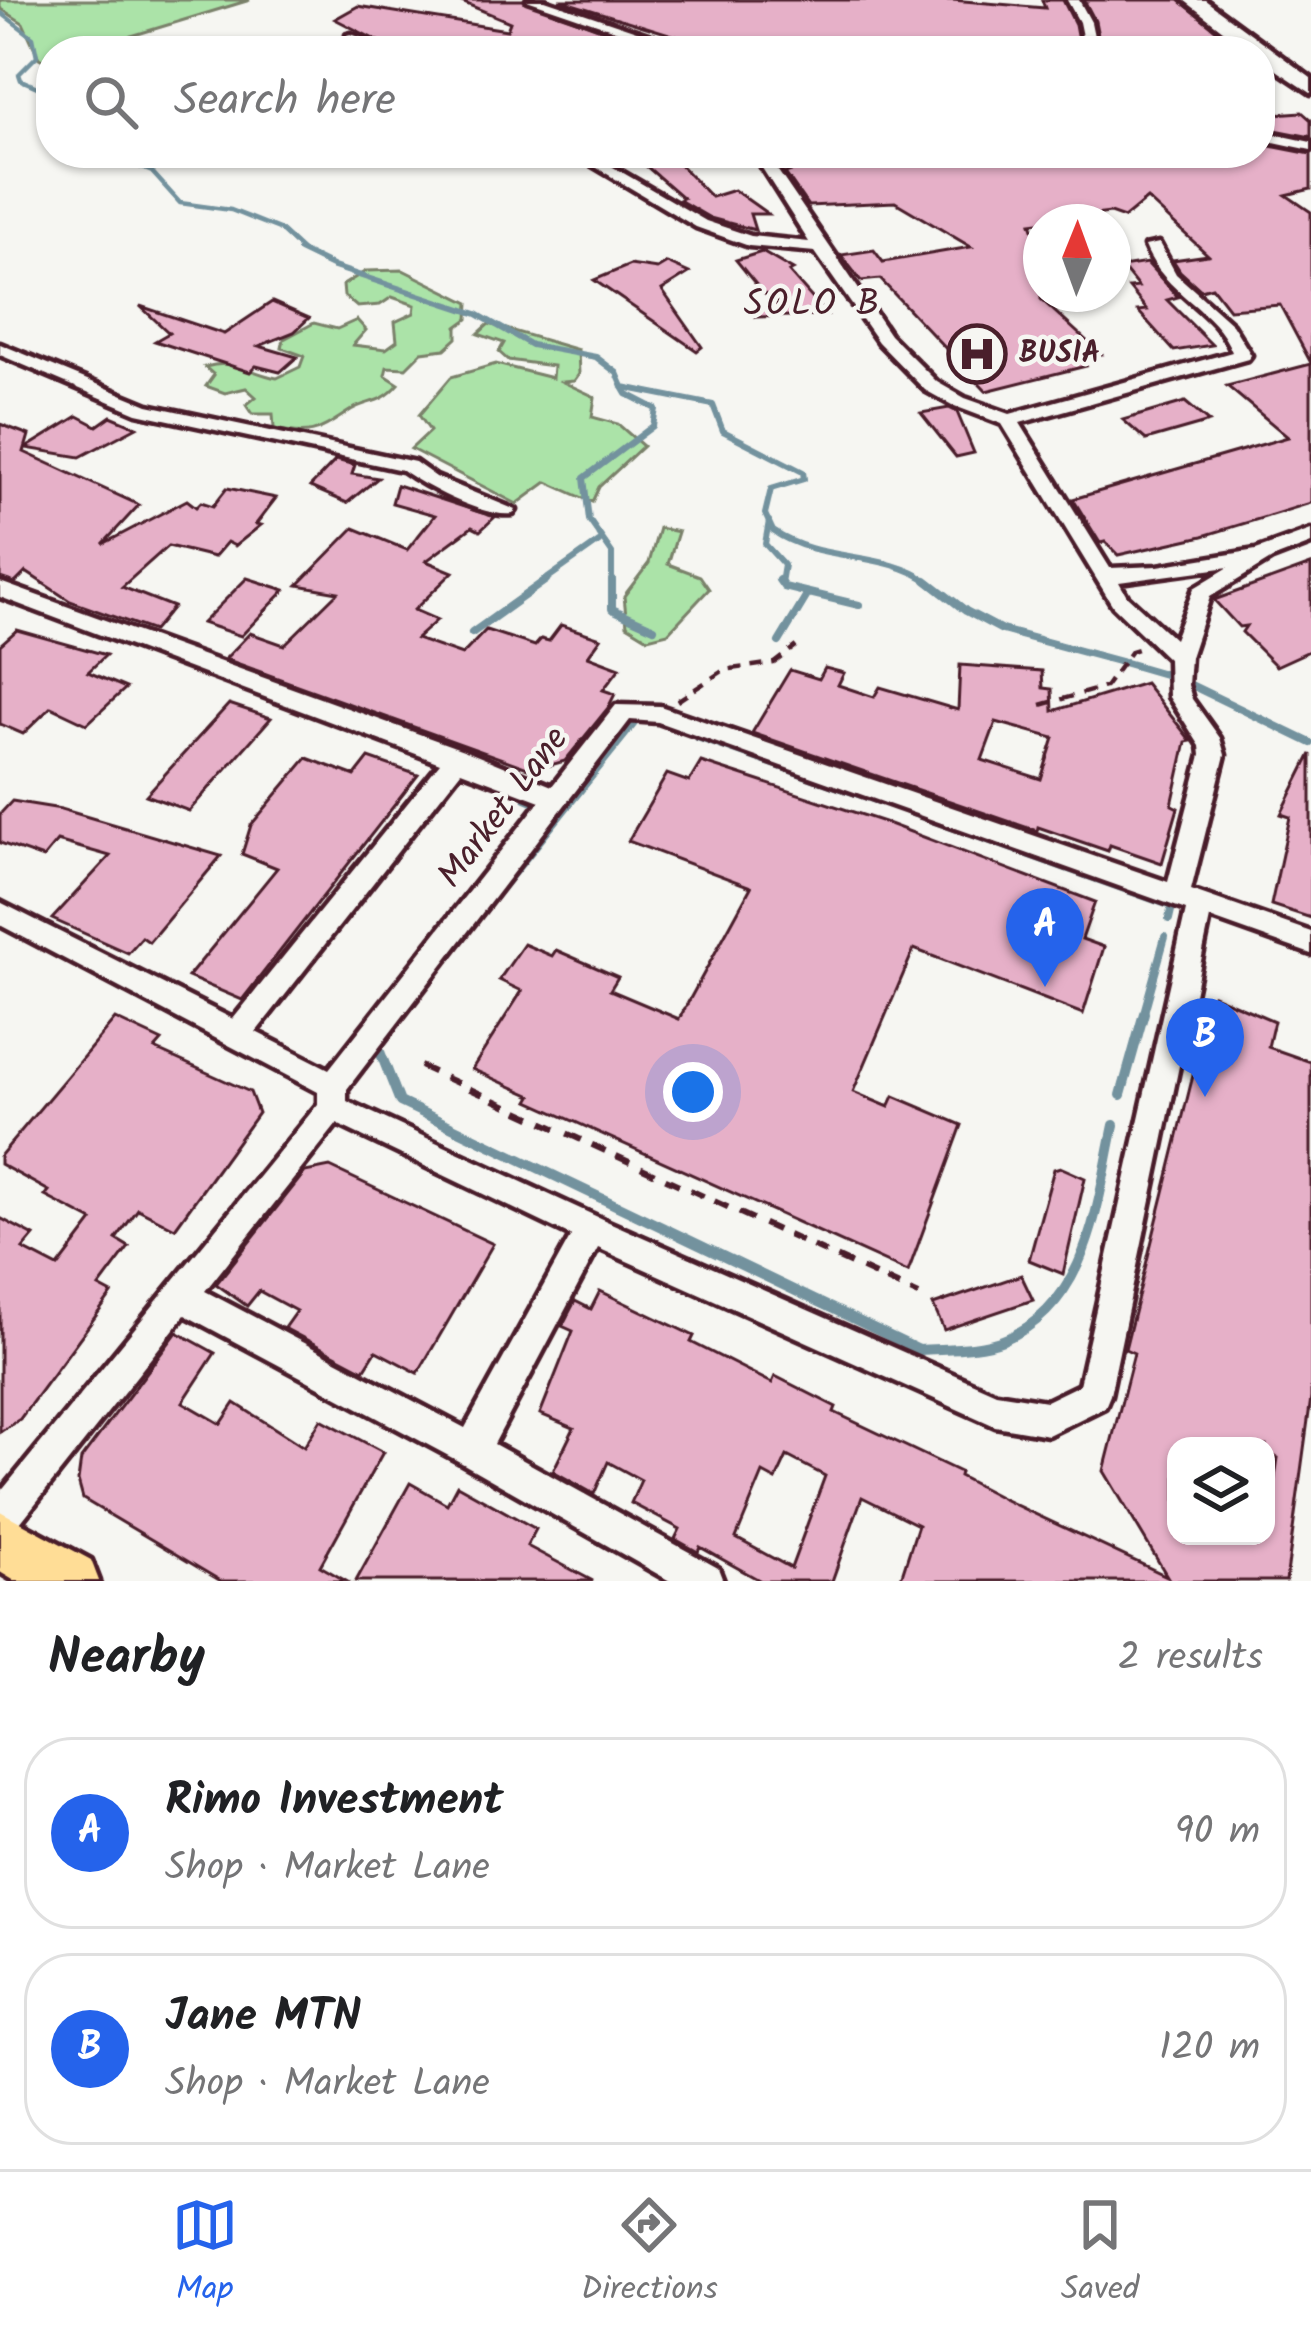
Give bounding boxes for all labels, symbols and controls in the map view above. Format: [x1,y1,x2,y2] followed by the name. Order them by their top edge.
[36,36,1275,168] search box
[174,66,396,138] text: Search here
[78,69,144,135] icon: search
[1023,204,1131,312] north arrow
[744,277,882,334] district label: SOLO B
[946,323,1008,385] hospital icon: BUSIA
[1019,330,1100,378] place label: BUSIA
[424,715,584,901] street label: Market Lane
[1006,888,1084,987] pin: A
[1166,998,1244,1097] pin: B
[663,1062,723,1122] your location
[1167,1437,1275,1545] map controls
[1167,1437,1275,1545] button: layers
[48,1619,205,1700] text: Nearby
[1118,1628,1263,1690] text: 2 results
[165,1766,504,1838] text: Rimo Investment
[78,1802,102,1864] text: A
[1175,1802,1260,1864] text: 90 m
[165,1838,490,1900] text: Shop · Market Lane
[165,1982,361,2054] text: Jane MTN
[78,2018,102,2080] text: B
[1159,2018,1260,2080] text: 120 m
[165,2054,490,2116] text: Shop · Market Lane
[172,2192,238,2317] tab: Map
[581,2192,718,2317] tab: Directions
[1061,2192,1139,2317] tab: Saved

